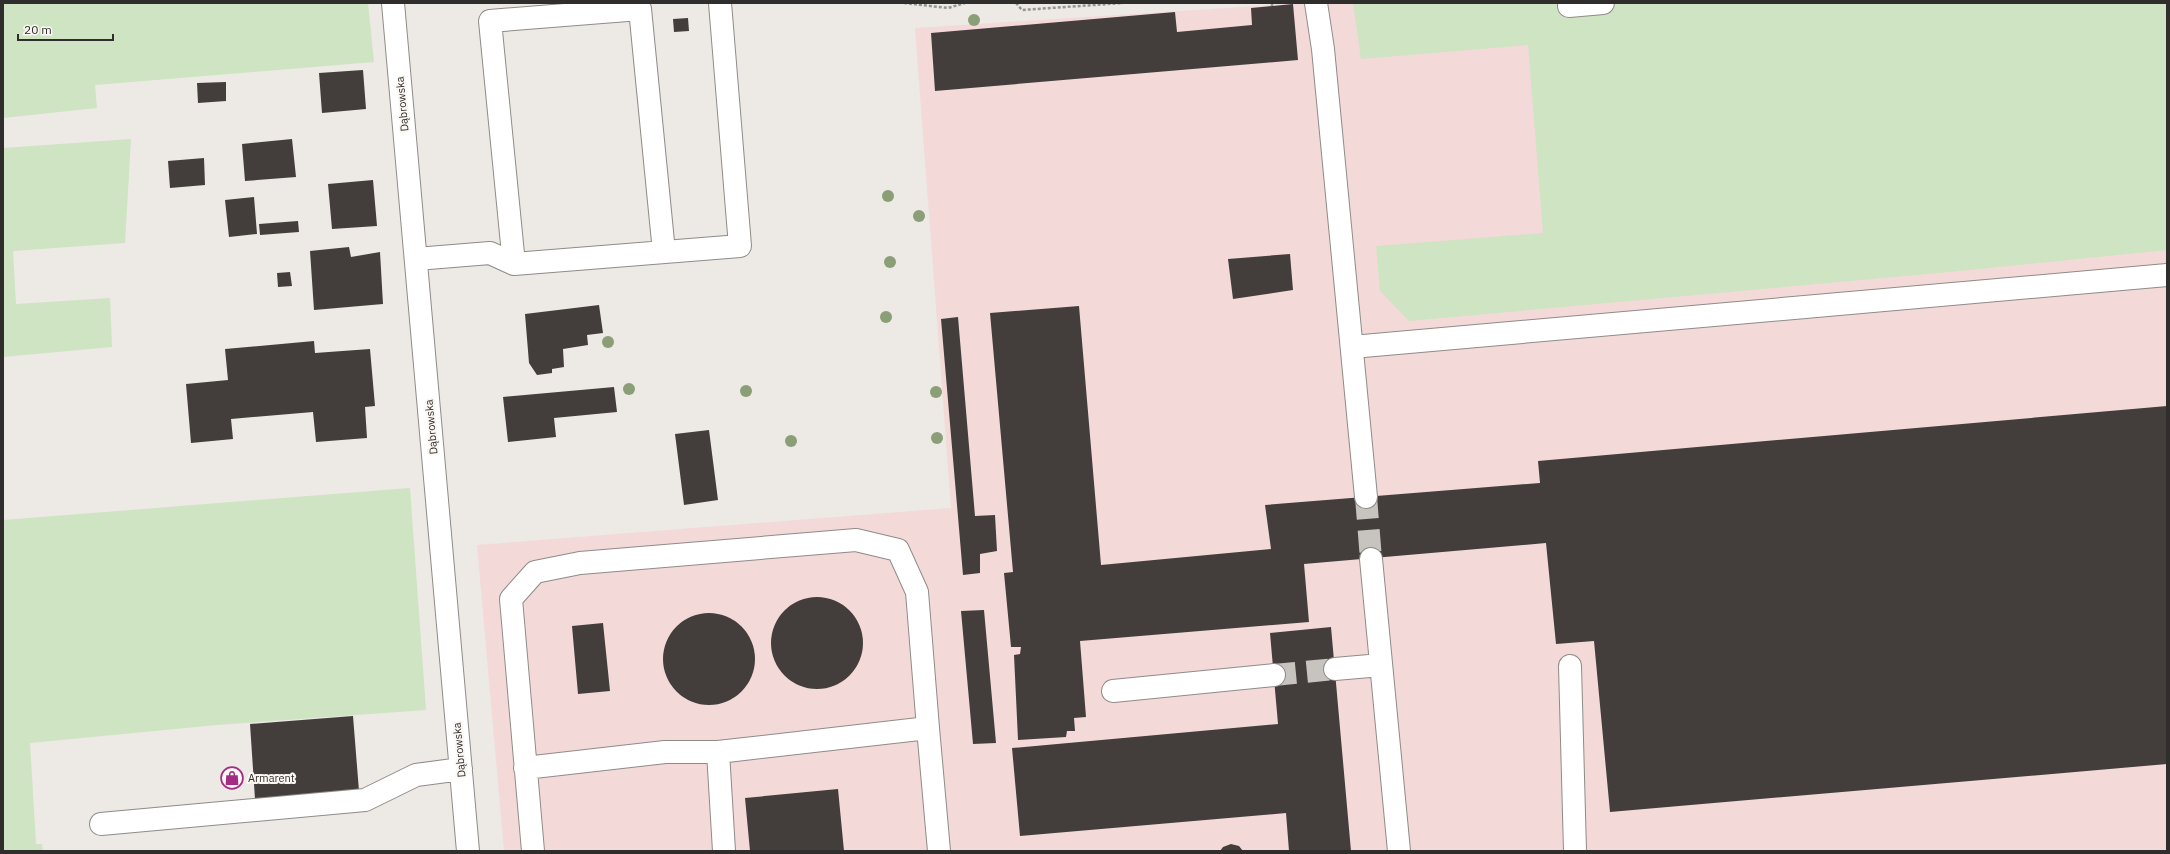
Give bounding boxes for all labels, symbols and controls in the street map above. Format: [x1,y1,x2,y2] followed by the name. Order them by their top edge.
[18,16,113,42] scale bar
[24,22,52,37] text: 20 m
[393,76,411,132] street label: Dąbrowska
[422,399,440,455] street label: Dąbrowska
[450,722,468,778] street label: Dąbrowska
[219,765,245,791] shop icon: Armarent
[248,771,295,785] place label: Armarent

